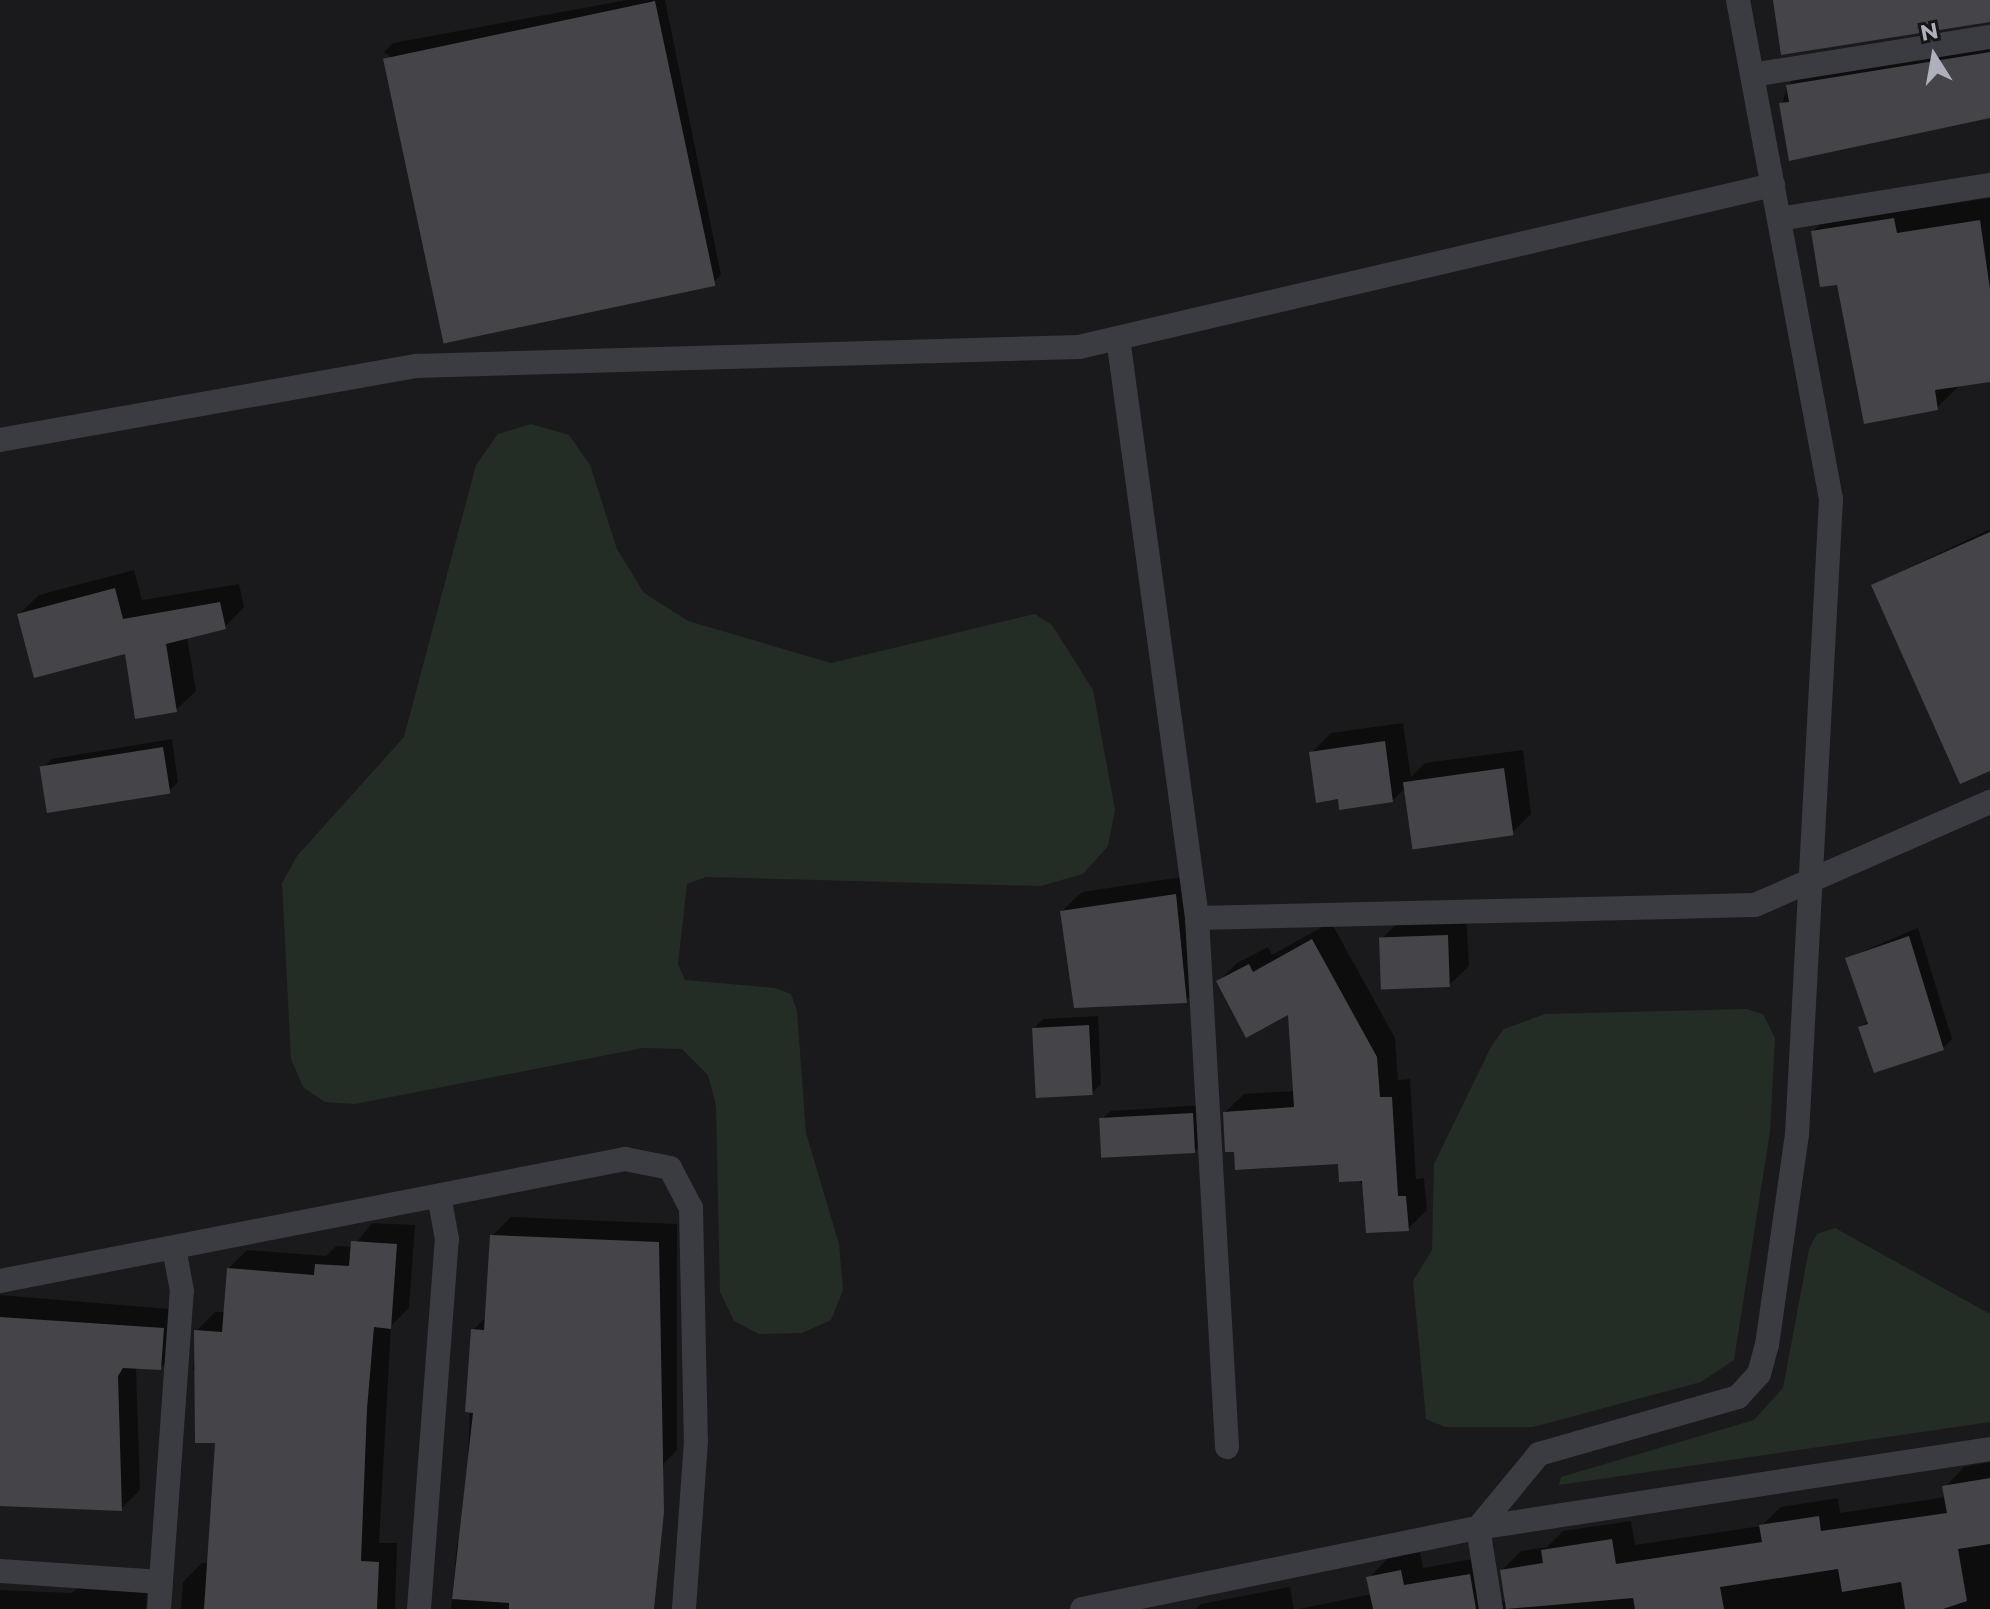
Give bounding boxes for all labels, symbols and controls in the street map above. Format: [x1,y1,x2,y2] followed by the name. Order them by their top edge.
[1894,16,1974,96] north arrow
[1918,17,1941,47] text: N

